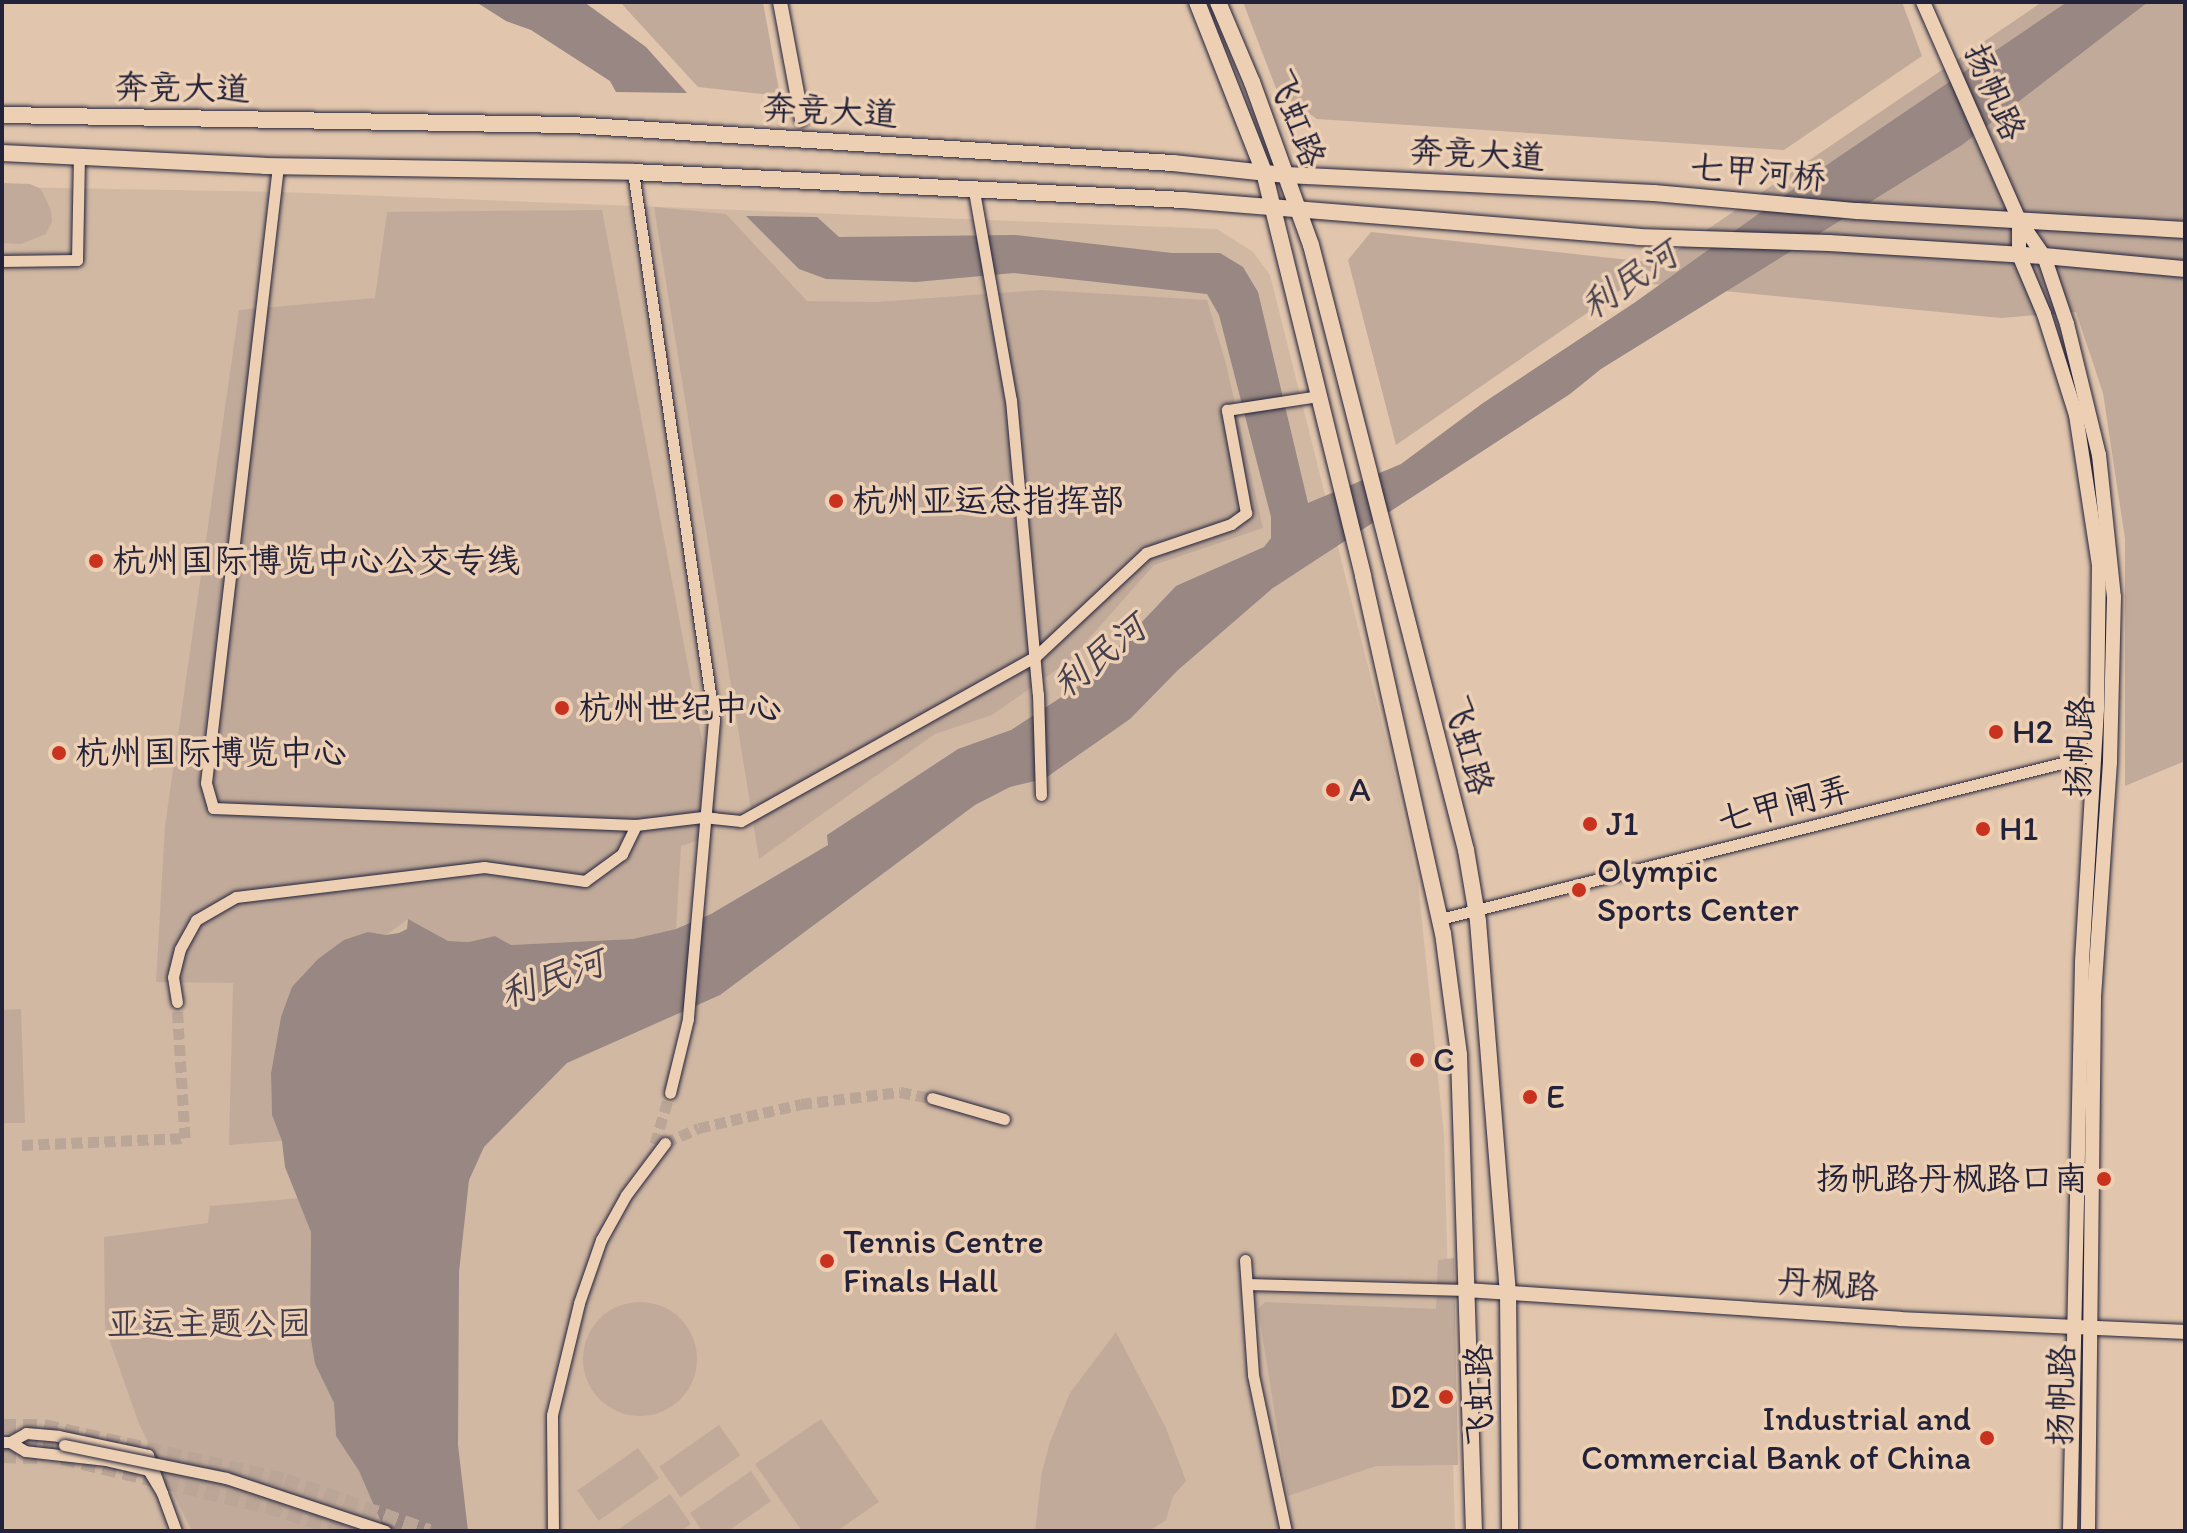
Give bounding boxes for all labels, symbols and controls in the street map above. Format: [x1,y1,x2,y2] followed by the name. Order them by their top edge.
[1956,37,2034,147] street label: 扬帆路
[1260,63,1334,173] street label: 飞虹路
[114,66,250,110] street label: 奔竞大道
[761,87,899,135] street label: 奔竞大道
[1408,130,1546,178] street label: 奔竞大道
[1688,146,1828,198] street label: 七甲河桥
[1572,232,1686,328] water label: 利民河
[852,481,1124,521] place label: 杭州亚运总指挥部
[827,492,845,510] marker: 杭州亚运总指挥部
[112,541,520,581] place label: 杭州国际博览中心公交专线
[87,552,105,570] marker: 杭州国际博览中心公交专线
[1043,605,1155,707] water label: 利民河
[578,688,782,728] place label: 杭州世纪中心
[1436,690,1502,800] street label: 飞虹路
[2057,695,2101,799] street label: 扬帆路
[553,699,571,717] marker: 杭州世纪中心
[2012,712,2053,752] place label: H2
[1987,723,2005,741] marker: H2
[75,733,347,773] place label: 杭州国际博览中心
[50,744,68,762] marker: 杭州国际博览中心
[1713,768,1855,840] street label: 七甲闸弄
[1349,770,1371,810] place label: A
[1324,781,1342,799] marker: A
[1606,804,1638,844] place label: J1
[1999,809,2038,849] place label: H1
[1581,815,1599,833] marker: J1
[1974,820,1992,838] marker: H1
[1597,850,1800,930] place label: Olympic Sports Center
[1568,879,1590,901] marker: Olympic Sports Center
[494,940,610,1016] water label: 利民河
[1433,1040,1455,1080] place label: C
[1408,1051,1426,1069] marker: C
[1546,1077,1565,1117] place label: E
[1521,1088,1539,1106] marker: E
[1816,1159,2088,1199] place label: 扬帆路丹枫路口南
[2095,1170,2113,1188] marker: 扬帆路丹枫路口南
[843,1221,1044,1300] place label: Tennis Centre Finals Hall
[818,1252,836,1270] marker: Tennis Centre Finals Hall
[1776,1260,1880,1308] street label: 丹枫路
[107,1304,311,1344] park label: 亚运主题公园
[1458,1344,1500,1446] street label: 飞虹路
[2040,1344,2082,1446] street label: 扬帆路
[1390,1377,1430,1417] place label: D2
[1437,1388,1455,1406] marker: D2
[1581,1398,1971,1478] place label: Industrial and Commercial Bank of China
[1978,1429,1996,1447] marker: Industrial and Commercial Bank of China

